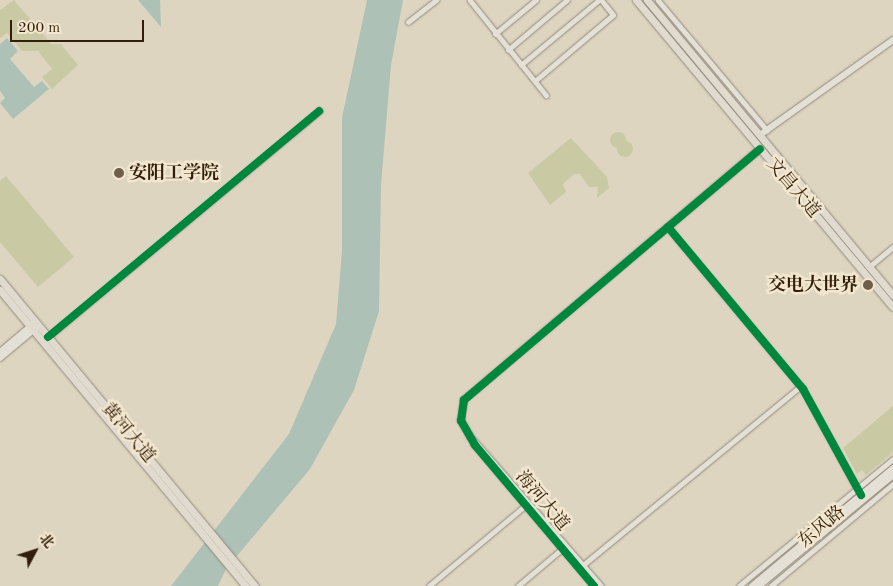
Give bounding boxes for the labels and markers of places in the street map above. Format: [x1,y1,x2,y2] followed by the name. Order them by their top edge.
[129,162,219,184] place label: 安阳工学院
[113,167,125,179] marker: 安阳工学院
[768,274,858,296] place label: 交电大世界
[862,279,874,291] marker: 交电大世界

